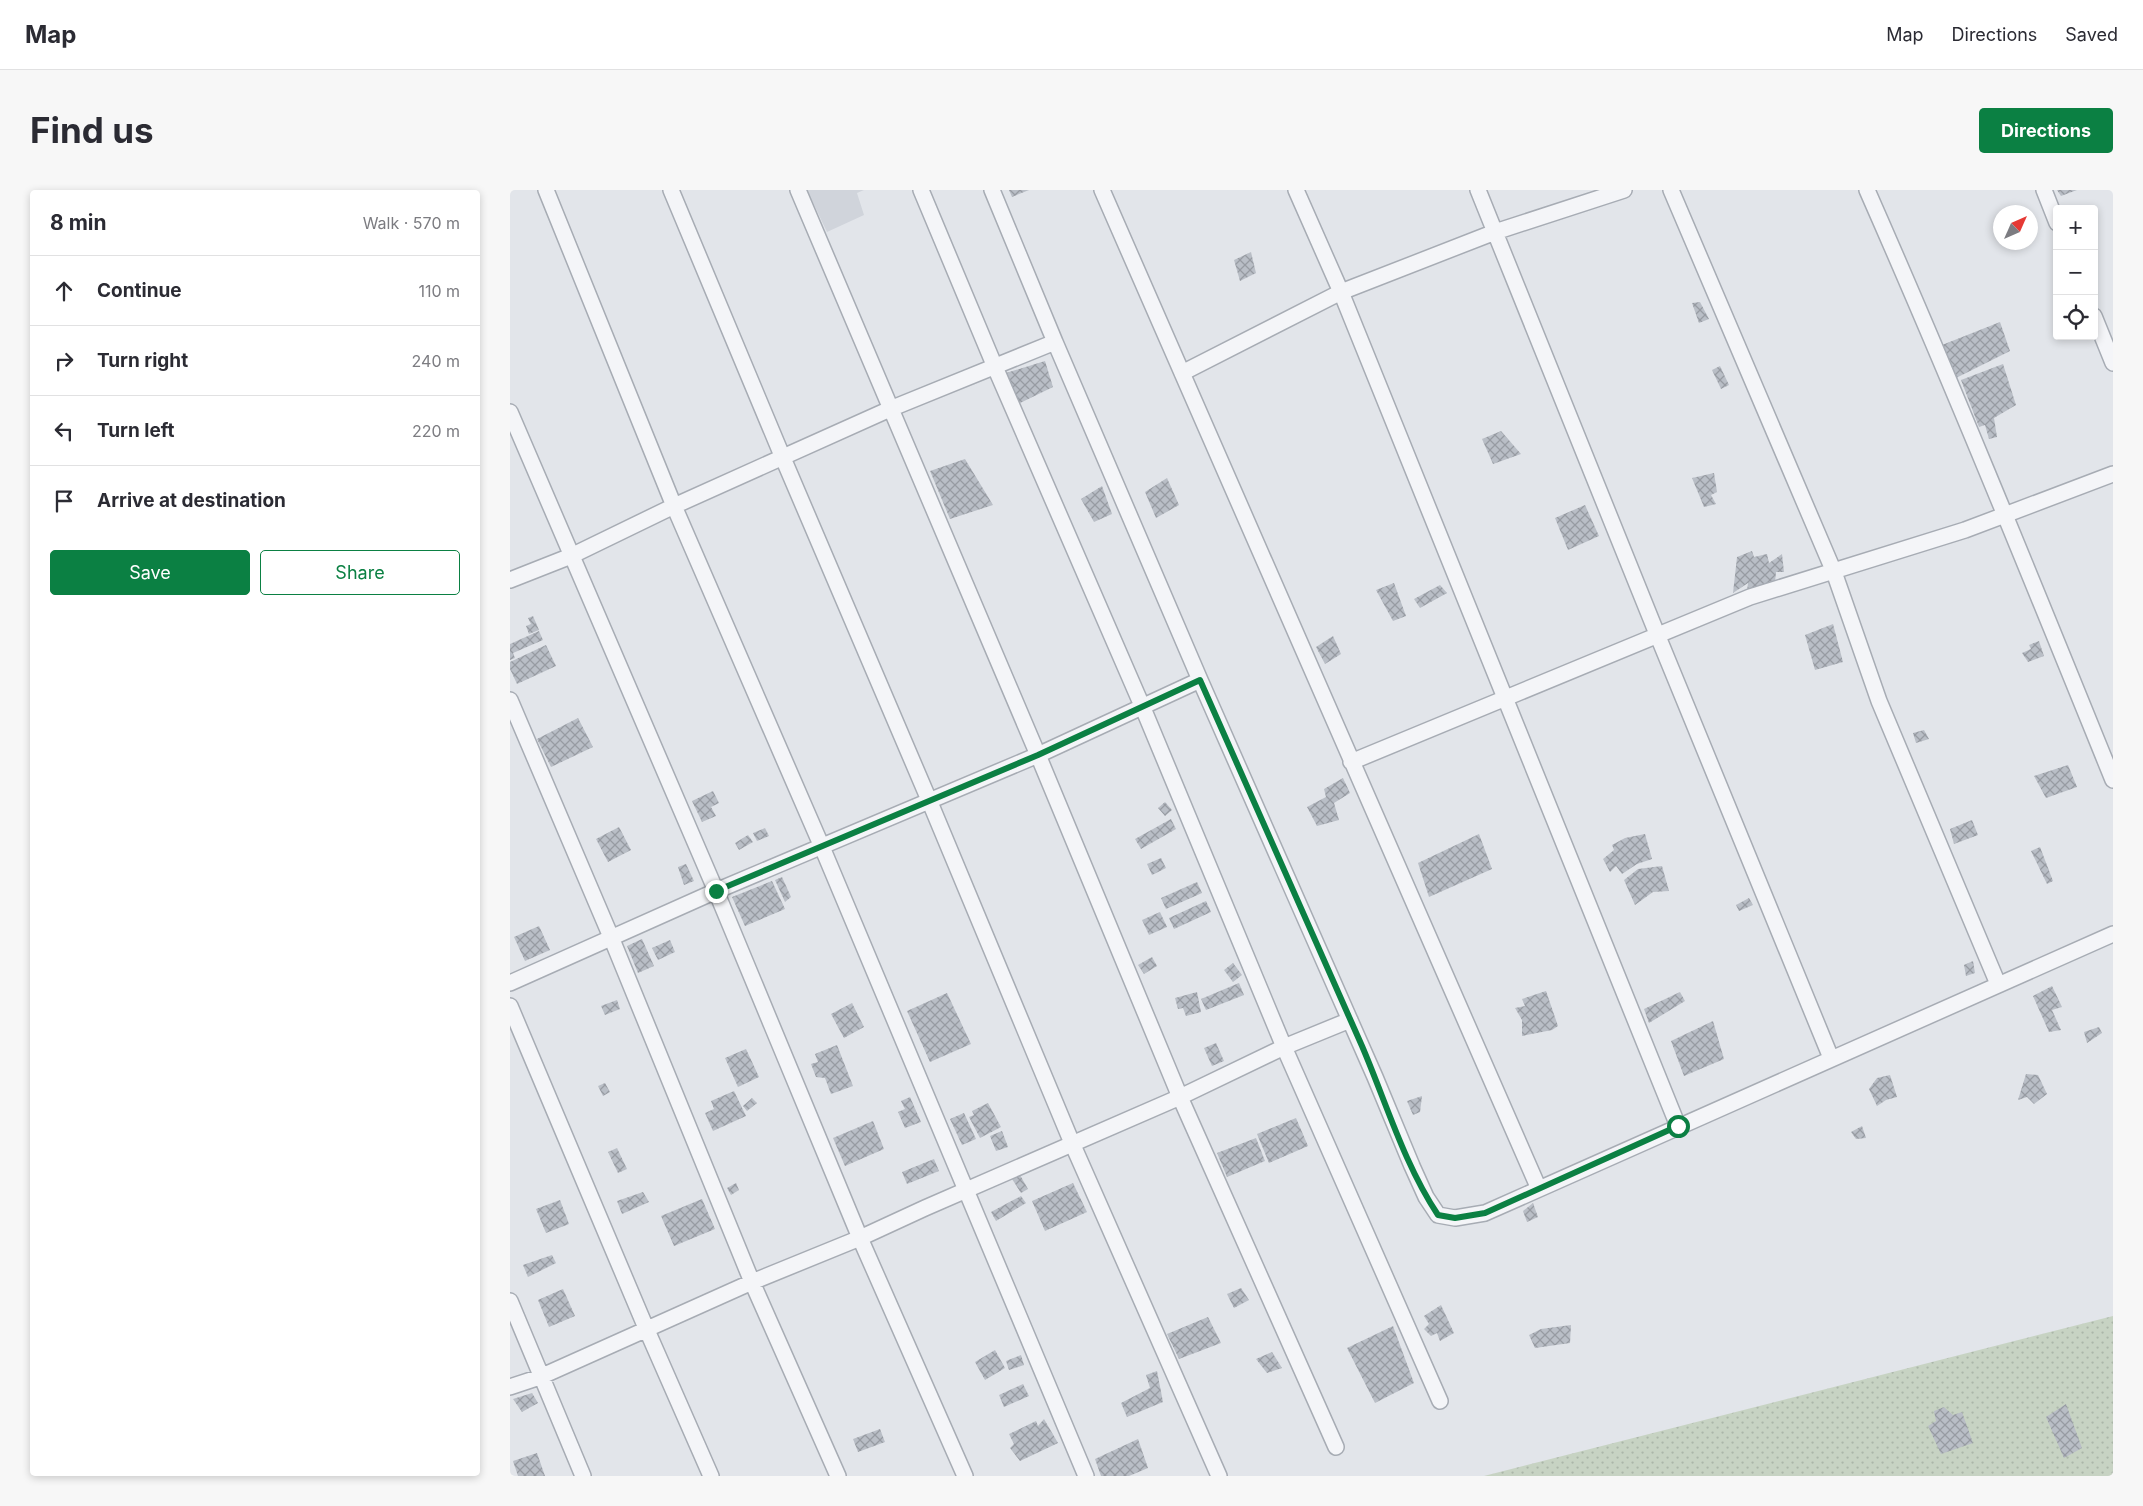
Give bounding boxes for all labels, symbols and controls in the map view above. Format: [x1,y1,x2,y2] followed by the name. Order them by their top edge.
[25,20,76,49] text: Map
[1886,24,1924,45] text: Map
[1952,24,2037,45] text: Directions
[2065,24,2118,45] text: Saved
[1979,108,2113,153] button: Directions
[30,109,154,151] text: Find us
[1993,205,2038,250] north arrow
[2053,205,2098,340] map controls
[2053,205,2098,250] button: +
[50,210,107,235] text: 8 min
[363,213,460,233] text: Walk · 570 m
[2053,250,2098,295] button: −
[50,277,78,305] icon: ahead
[97,279,182,302] text: Continue
[418,281,460,301] text: 110 m
[2053,295,2098,340] button: locate
[50,347,78,375] icon: right
[97,349,188,372] text: Turn right
[412,351,460,371] text: 240 m
[50,417,78,445] icon: left
[97,419,175,442] text: Turn left
[412,421,460,441] text: 220 m
[50,487,78,515] icon: arrive
[97,489,286,512] text: Arrive at destination
[50,550,250,595] button: Save
[260,550,460,595] button: Share
[705,880,728,903] route end
[1667,1115,1690,1138] route start

